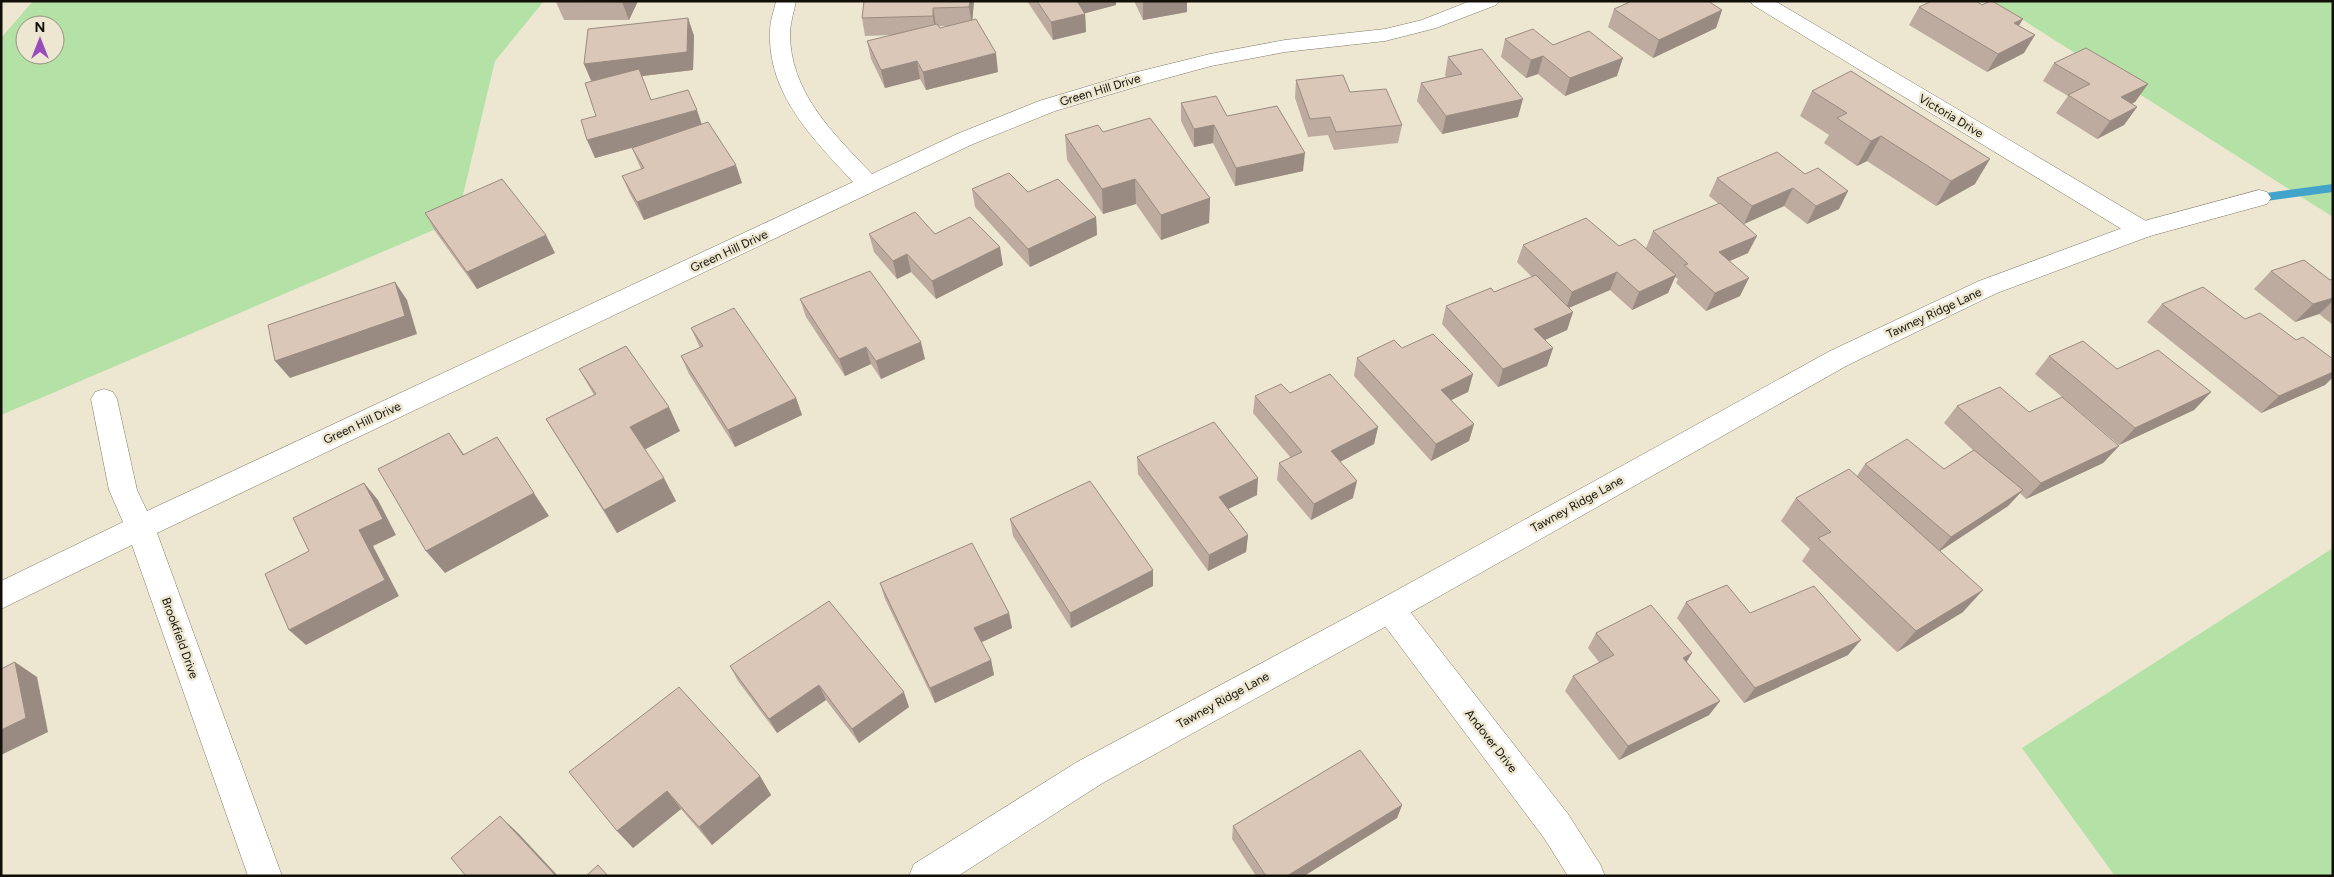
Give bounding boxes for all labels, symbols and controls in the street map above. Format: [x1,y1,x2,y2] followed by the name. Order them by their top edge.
[15,15,65,65] north arrow
[35,19,45,36] text: N
[1058,71,1143,109] street label: Green Hill Drive
[1916,91,1986,141] street label: Victoria Drive
[688,227,770,275] street label: Green Hill Drive
[1884,285,1984,341] street label: Tawney Ridge Lane
[321,399,403,447] street label: Green Hill Drive
[1528,473,1626,535] street label: Tawney Ridge Lane
[159,596,201,681] street label: Brookfield Drive
[1174,669,1272,731] street label: Tawney Ridge Lane
[1462,707,1520,776] street label: Andover Drive

